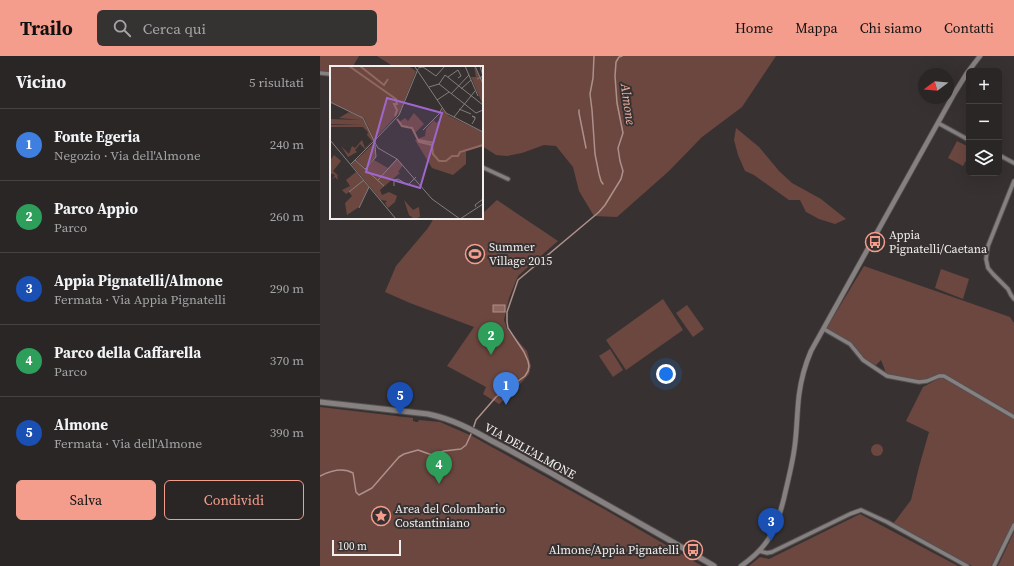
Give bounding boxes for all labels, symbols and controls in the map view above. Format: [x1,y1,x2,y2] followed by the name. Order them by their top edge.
[97,10,377,46] search box
[20,15,73,41] text: Trailo
[111,17,133,39] icon: search
[143,18,206,39] text: Cerca qui
[735,18,773,38] text: Home
[795,18,838,38] text: Mappa
[860,18,922,38] text: Chi siamo
[944,18,994,38] text: Contatti
[330,66,483,219] inset map
[918,68,954,104] north arrow
[966,68,1002,176] map controls
[966,68,1002,104] button: +
[16,70,66,94] text: Vicino
[249,74,304,91] text: 5 risultati
[617,81,639,126] water label: Almone
[966,104,1002,140] button: −
[54,126,140,147] text: Fonte Egeria
[25,136,33,153] text: 1
[270,136,304,153] text: 240 m
[966,140,1002,176] button: layers
[54,147,201,164] text: Negozio · Via dell'Almone
[54,198,138,219] text: Parco Appio
[25,208,33,225] text: 2
[270,208,304,225] text: 260 m
[54,219,87,236] text: Parco
[889,227,988,257] place label: Appia Pignatelli/Caetana
[864,231,886,253] bus stop icon: Appia Pignatelli/Caetana
[489,239,552,269] place label: Summer Village 2015
[464,243,486,265] sports icon: Summer Village 2015
[54,270,223,291] text: Appia Pignatelli/Almone
[25,280,33,297] text: 3
[270,280,304,297] text: 290 m
[54,291,226,308] text: Fermata · Via Appia Pignatelli
[478,322,504,355] pin: 2
[54,342,201,363] text: Parco della Caffarella
[25,352,33,369] text: 4
[270,352,304,369] text: 370 m
[54,363,87,380] text: Parco
[656,364,676,384] your location
[493,372,519,405] pin: 1
[387,382,413,415] pin: 5
[54,414,108,435] text: Almone
[481,419,579,483] street label: VIA DELL'ALMONE
[25,424,33,441] text: 5
[270,424,304,441] text: 390 m
[54,435,202,452] text: Fermata · Via dell'Almone
[426,451,452,484] pin: 4
[16,480,156,520] button: Salva
[164,480,304,520] button: Condividi
[395,501,506,531] place label: Area del Colombario Costantiniano
[370,505,392,527] place icon: Area del Colombario Costantiniano
[758,508,784,541] pin: 3
[332,538,401,557] scale bar
[338,539,367,554] text: 100 m
[682,539,704,561] bus stop icon: Almone/Appia Pignatelli
[549,542,679,558] place label: Almone/Appia Pignatelli

